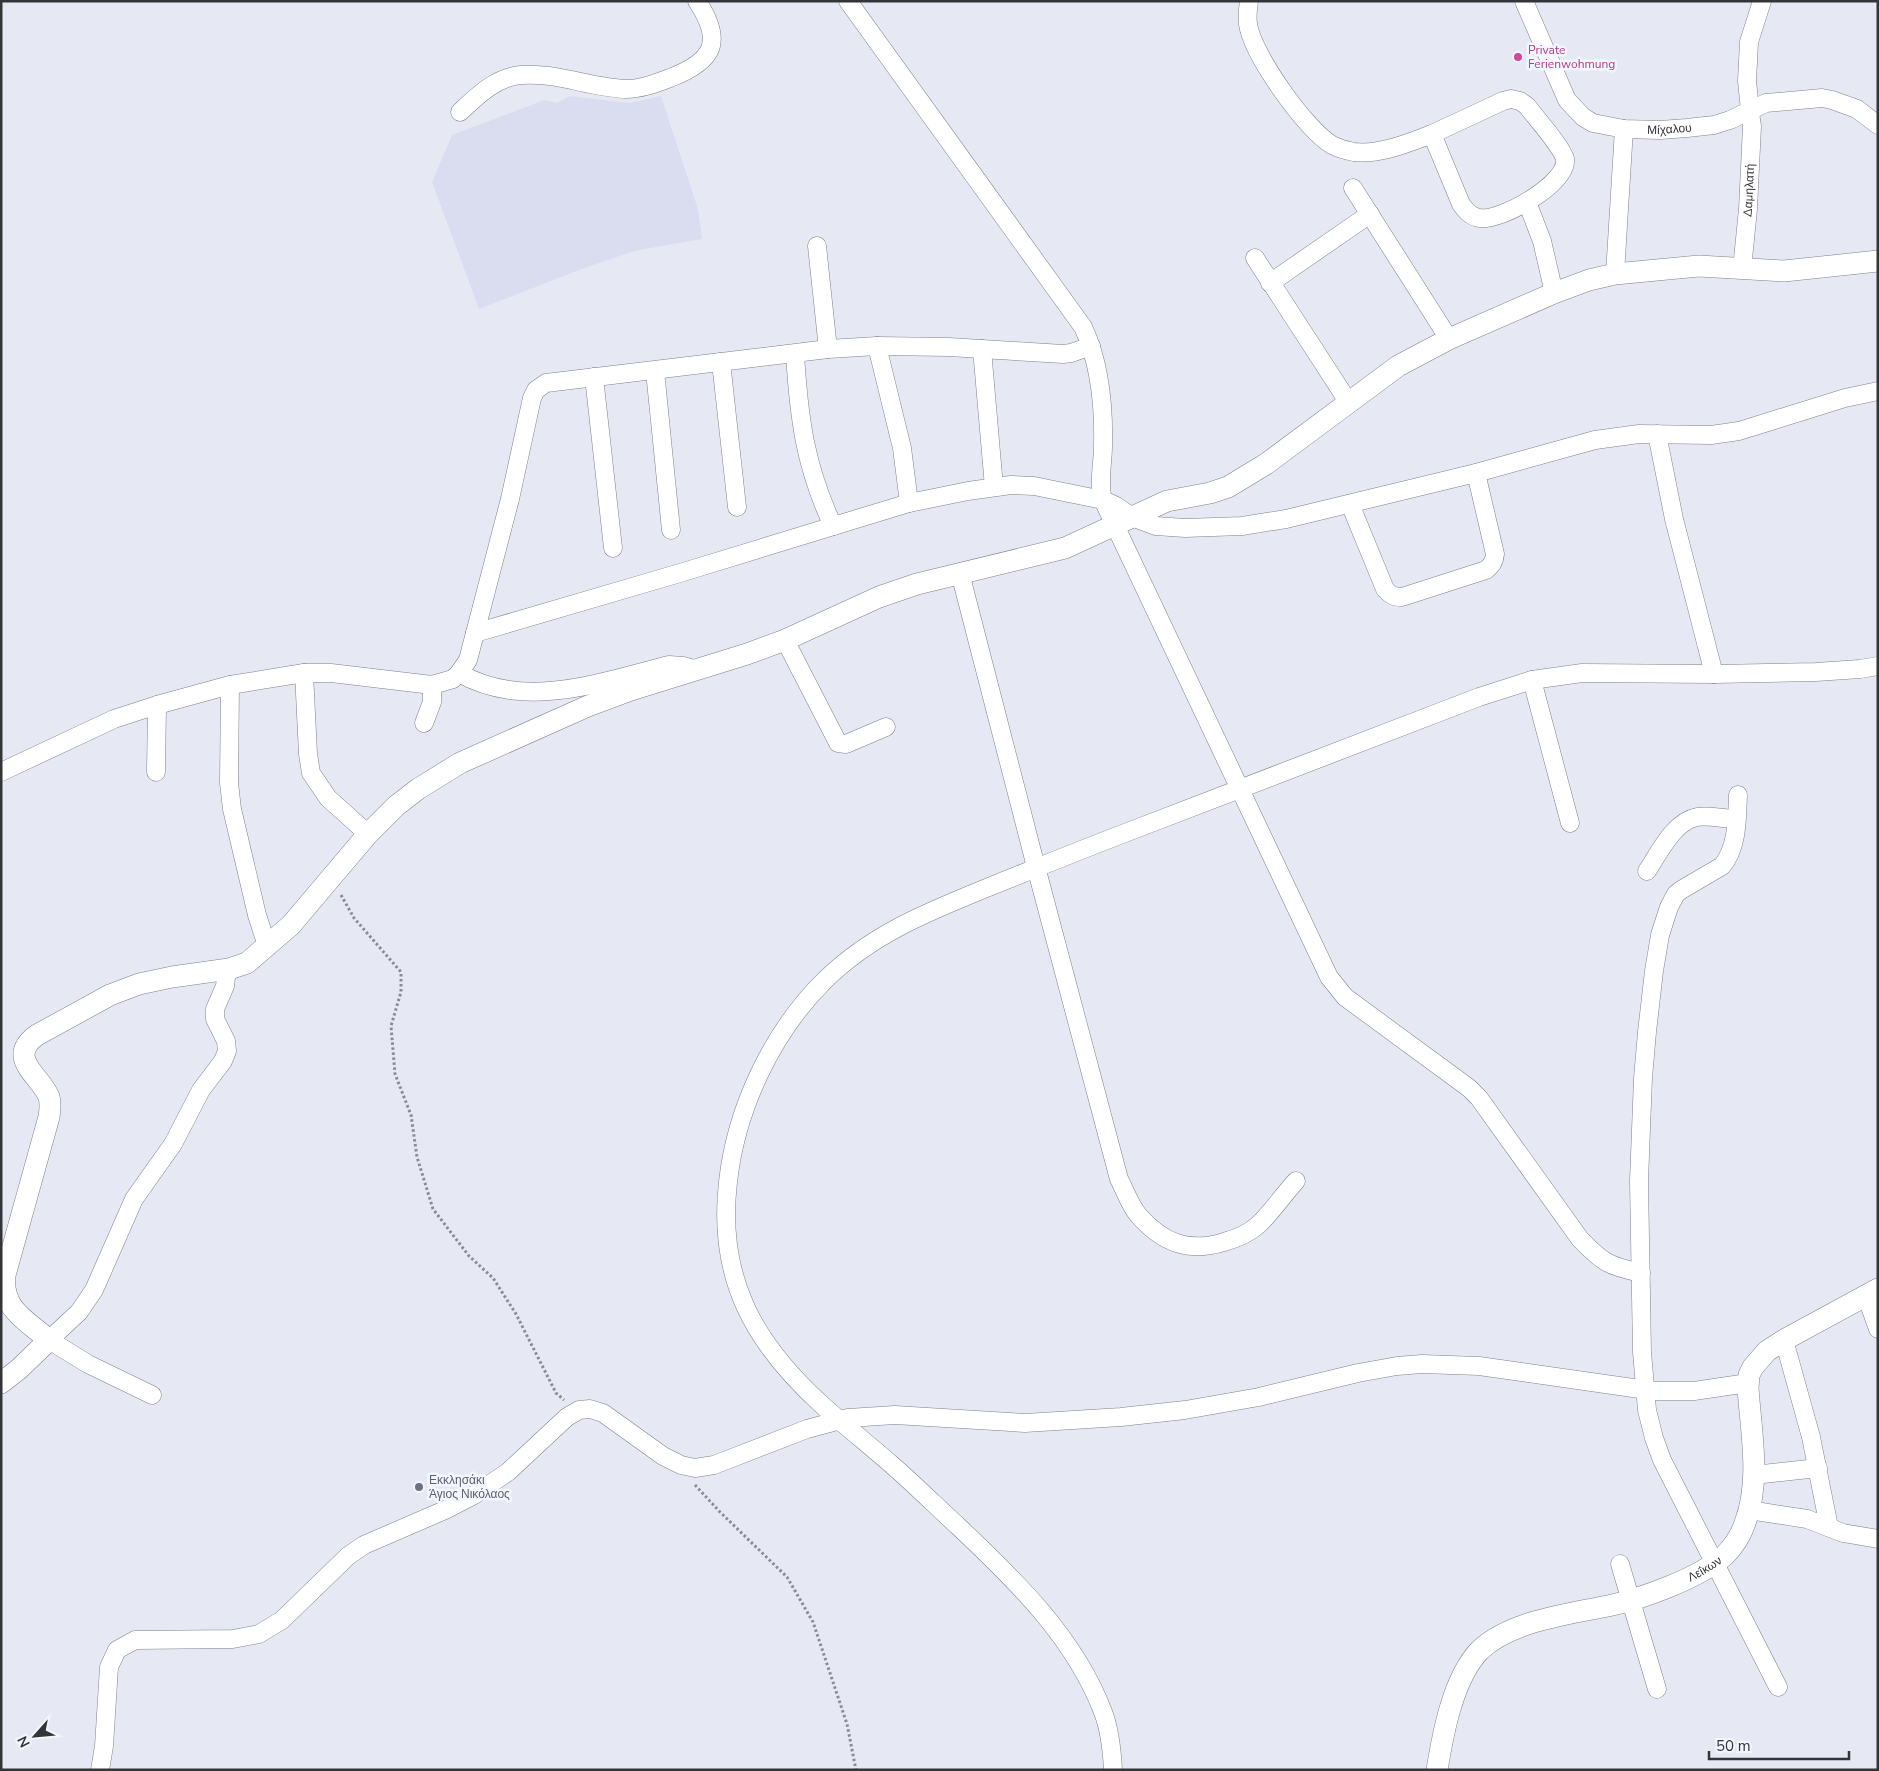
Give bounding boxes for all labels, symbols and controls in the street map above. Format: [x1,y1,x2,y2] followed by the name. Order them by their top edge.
[1528,42,1615,72] place label: Private Ferienwohmung
[1512,51,1524,63] marker: Private Ferienwohmung
[1647,120,1693,138] street label: Μίχαλου
[1739,163,1758,218] street label: Δαμηλατή
[429,1472,510,1502] place label: Εκκλησάκι Άγιος Νικόλαος
[413,1481,425,1493] marker: Εκκλησάκι Άγιος Νικόλαος
[1685,1553,1725,1585] street label: Λεΐκων
[10,1711,60,1761] north arrow
[1709,1728,1849,1760] scale bar
[13,1733,35,1751] text: N
[1716,1736,1751,1756] text: 50 m

